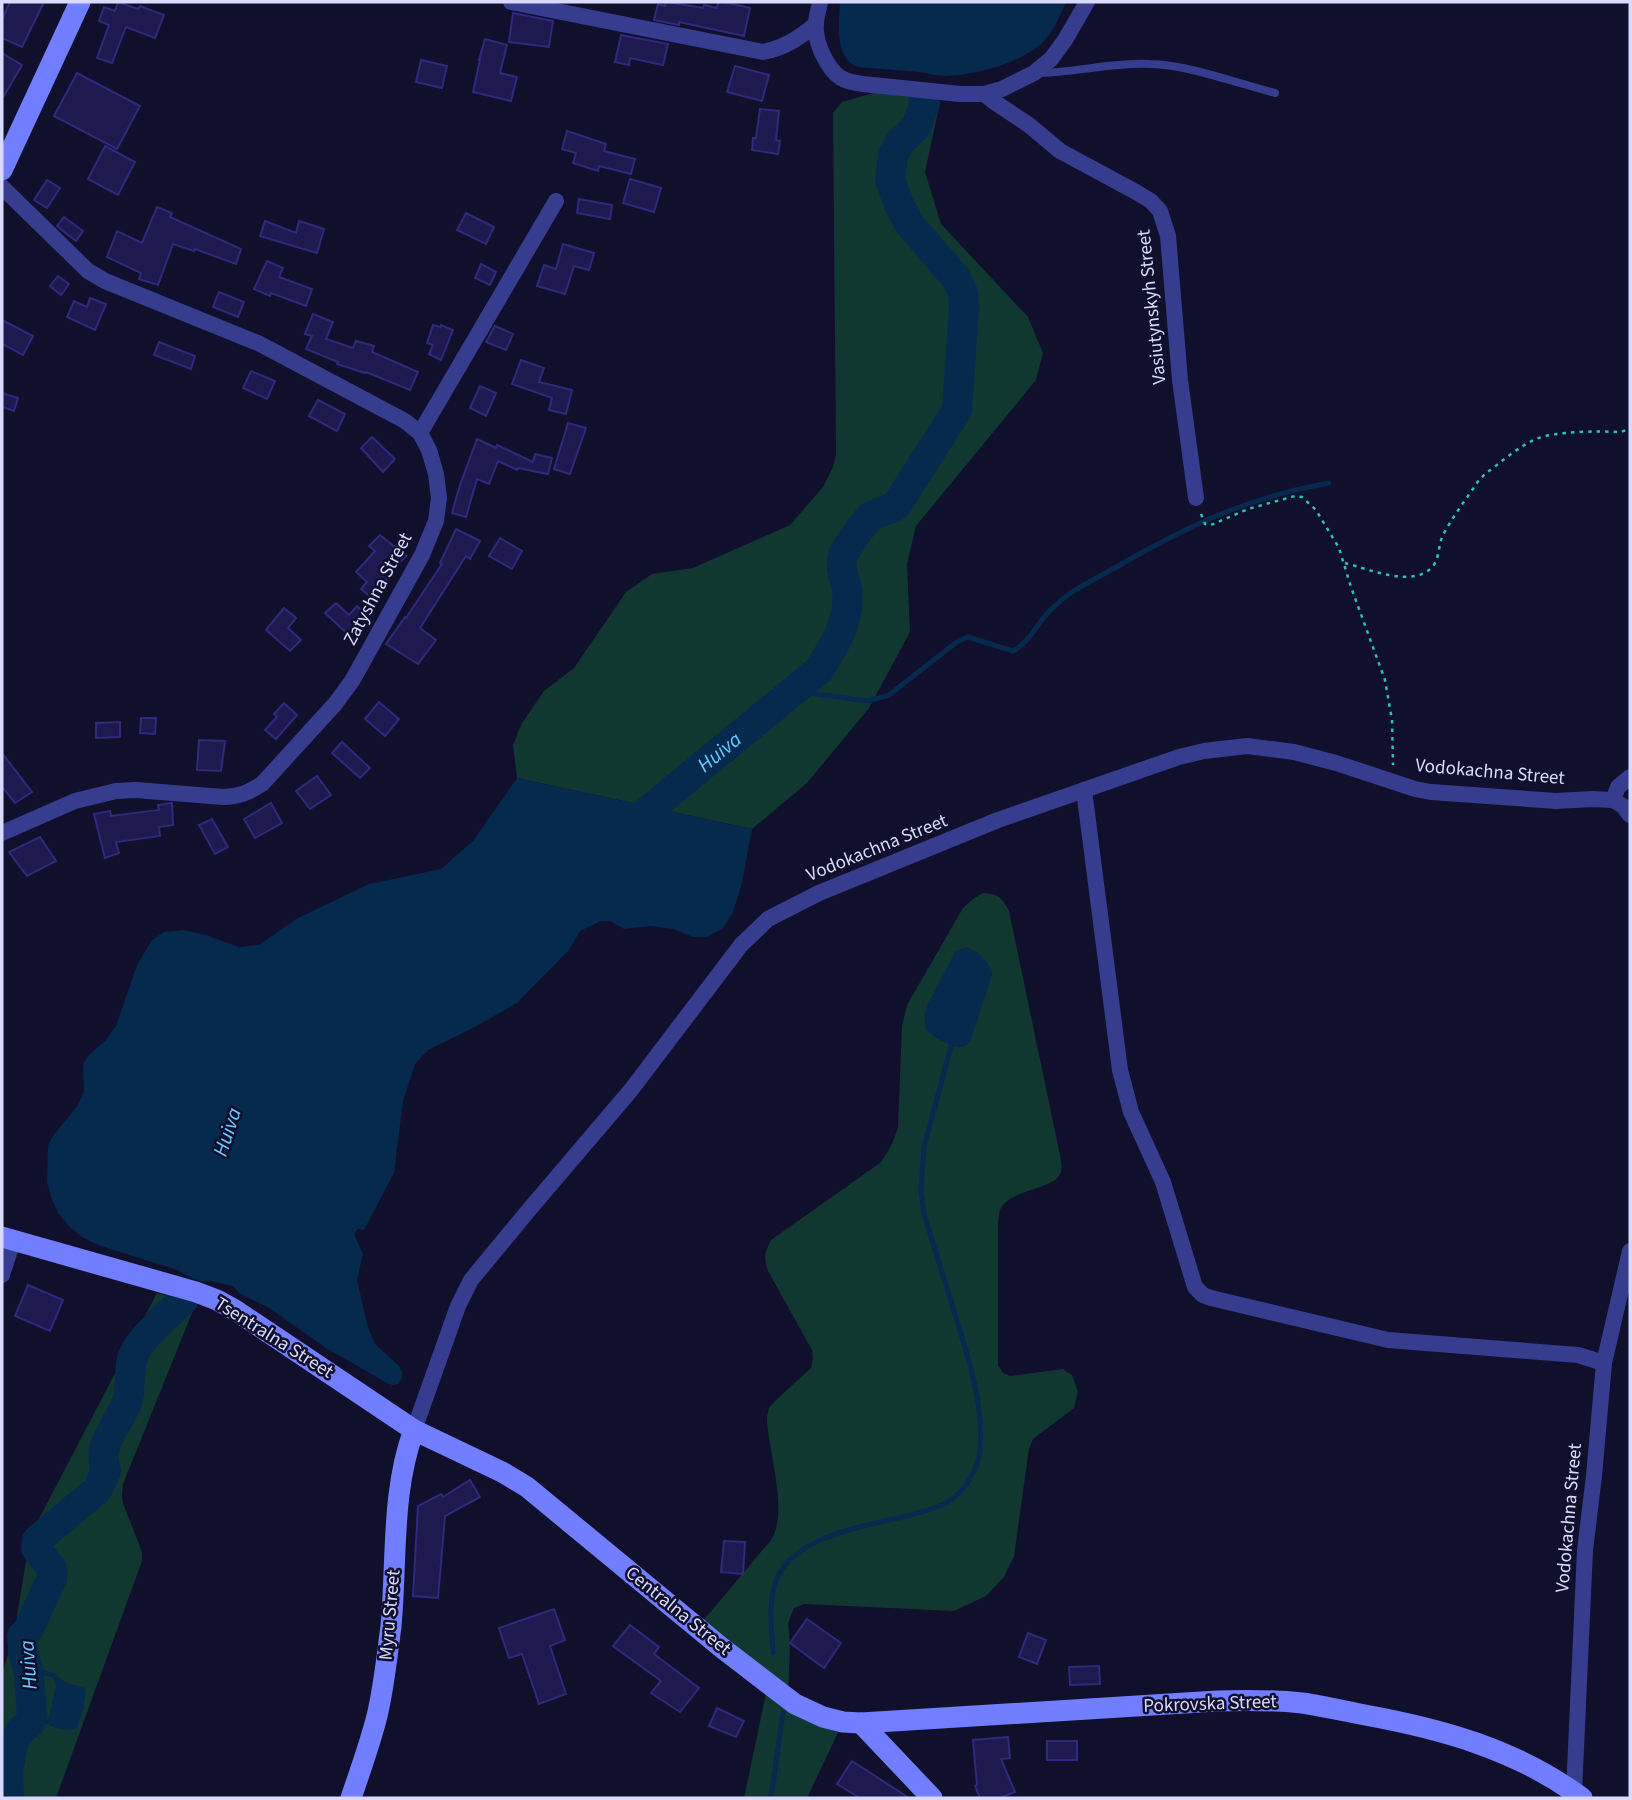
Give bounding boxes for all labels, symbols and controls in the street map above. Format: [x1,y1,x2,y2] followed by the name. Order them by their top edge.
[1130,228,1174,386] street label: Vasiutynskyh Street
[337,527,419,650] street label: Zatyshna Street
[691,725,748,779] water label: Huiva
[1414,752,1566,792] street label: Vodokachna Street
[802,807,952,889] street label: Vodokachna Street
[205,1104,249,1160] water label: Huiva
[210,1291,339,1386] street label: Tsentralna Street
[1549,1442,1589,1594] street label: Vodokachna Street
[619,1560,737,1662] street label: Centralna Street
[373,1568,407,1662] street label: Myru Street
[11,1639,45,1691] water label: Huiva
[1143,1688,1278,1720] street label: Pokrovska Street

